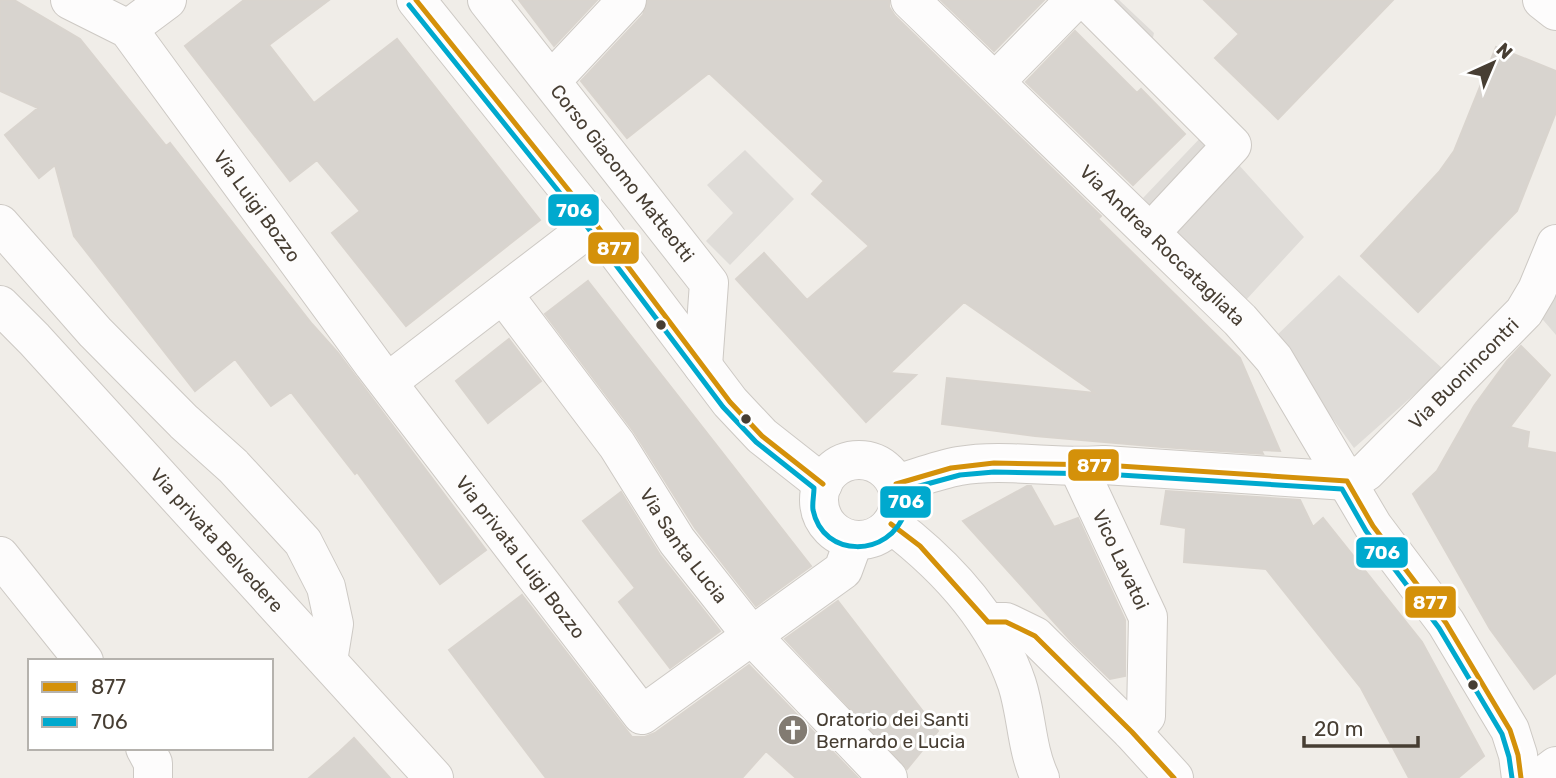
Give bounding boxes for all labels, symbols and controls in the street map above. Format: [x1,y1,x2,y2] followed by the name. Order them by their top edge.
[1458,28,1528,98] north arrow
[1492,38,1517,64] text: N
[546,80,700,266] street label: Corso Giacomo Matteotti
[209,145,306,266] street label: Via Luigi Bozzo
[1075,160,1250,330] street label: Via Andrea Roccatagliata
[547,193,600,227] line badge: 706
[556,199,592,222] text: 706
[587,231,640,265] line badge: 877
[597,237,631,260] text: 877
[1404,313,1523,434] street label: Via Buonincontri
[654,318,668,332] unlabelled marker
[739,412,753,426] unlabelled marker
[1067,448,1120,482] line badge: 877
[1077,454,1111,477] text: 877
[146,463,289,617] street label: Via privata Belvedere
[451,471,591,643] street label: Via privata Luigi Bozzo
[635,484,733,607] street label: Via Santa Lucia
[879,485,932,519] line badge: 706
[888,490,924,513] text: 706
[1088,506,1154,613] street label: Vico Lavatoi
[1355,536,1409,569] line badge: 706
[1364,541,1400,564] text: 706
[1404,585,1457,619] line badge: 877
[1413,591,1447,614] text: 877
[28,659,273,750] legend
[91,674,126,699] text: 877
[1466,678,1480,692] unlabelled marker
[1304,704,1418,748] scale bar
[816,708,969,753] place label: Oratorio dei Santi Bernardo e Lucia
[91,709,128,734] text: 706
[776,713,810,747] church icon: Oratorio dei Santi Bernardo e Lucia
[1314,716,1363,741] text: 20 m

